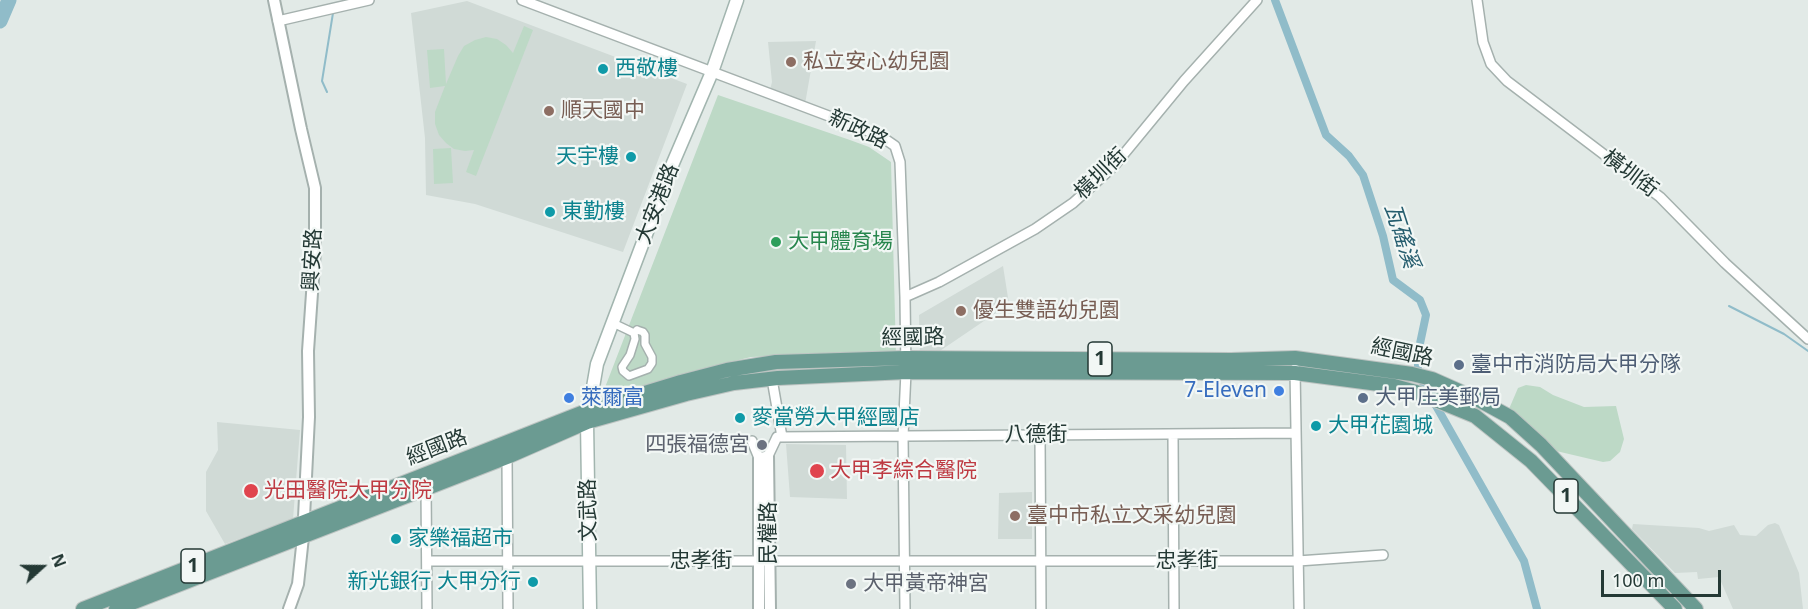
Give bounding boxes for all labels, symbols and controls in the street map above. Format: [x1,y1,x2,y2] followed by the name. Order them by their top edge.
[803,49,950,75] place label: 私立安心幼兒園
[784,55,798,69] marker: 私立安心幼兒園
[615,56,678,82] place label: 西敬樓
[596,62,610,76] marker: 西敬樓
[561,98,645,124] place label: 順天國中
[542,104,556,118] marker: 順天國中
[824,105,892,155] street label: 新政路
[1070,143,1132,205] street label: 橫圳街
[556,144,619,170] place label: 天宇樓
[1597,145,1663,203] street label: 橫圳街
[624,150,638,164] marker: 天宇樓
[631,160,685,248] street label: 大安港路
[562,199,625,225] place label: 東勤樓
[1378,201,1424,271] water label: 瓦磘溪
[543,205,557,219] marker: 東勤樓
[299,228,327,292] street label: 興安路
[788,229,893,255] place label: 大甲體育場
[769,235,783,249] marker: 大甲體育場
[973,298,1120,324] place label: 優生雙語幼兒園
[954,304,968,318] marker: 優生雙語幼兒園
[881,325,945,351] street label: 經國路
[1369,334,1435,372] street label: 經國路
[1088,342,1112,376] road number: 1
[1471,352,1681,378] place label: 臺中市消防局大甲分隊
[1452,358,1466,372] marker: 臺中市消防局大甲分隊
[1184,378,1267,404] place label: 7-Eleven
[1272,384,1286,398] marker: 7-Eleven
[581,385,644,411] place label: 萊爾富
[1375,385,1501,411] place label: 大甲庄美郵局
[562,391,576,405] marker: 萊爾富
[1356,391,1370,405] marker: 大甲庄美郵局
[752,405,920,431] place label: 麥當勞大甲經國店
[733,411,747,425] marker: 麥當勞大甲經國店
[1328,413,1433,439] place label: 大甲花園城
[1309,419,1323,433] marker: 大甲花園城
[1005,422,1067,448] street label: 八德街
[403,425,471,471] street label: 經國路
[645,432,750,458] place label: 四張福德宮
[755,438,769,452] marker: 四張福德宮
[830,458,977,484] place label: 大甲李綜合醫院
[808,462,826,480] marker: 大甲李綜合醫院
[264,478,432,504] place label: 光田醫院大甲分院
[576,478,602,542] street label: 文武路
[1554,479,1578,513] road number: 1
[242,482,260,500] marker: 光田醫院大甲分院
[756,502,782,564] street label: 民權路
[1027,503,1237,529] place label: 臺中市私立文采幼兒園
[1008,509,1022,523] marker: 臺中市私立文采幼兒園
[408,526,513,552] place label: 家樂福超市
[389,532,403,546] marker: 家樂福超市
[12,537,72,597] north arrow
[670,548,732,574] street label: 忠孝街
[1156,548,1218,574] street label: 忠孝街
[181,549,205,583] road number: 1
[46,551,71,571] text: N
[1604,558,1724,596] scale bar
[1612,568,1664,592] text: 100 m
[348,569,521,595] place label: 新光銀行 大甲分行
[863,571,989,597] place label: 大甲黃帝神宮
[526,575,540,589] marker: 新光銀行 大甲分行
[844,577,858,591] marker: 大甲黃帝神宮

